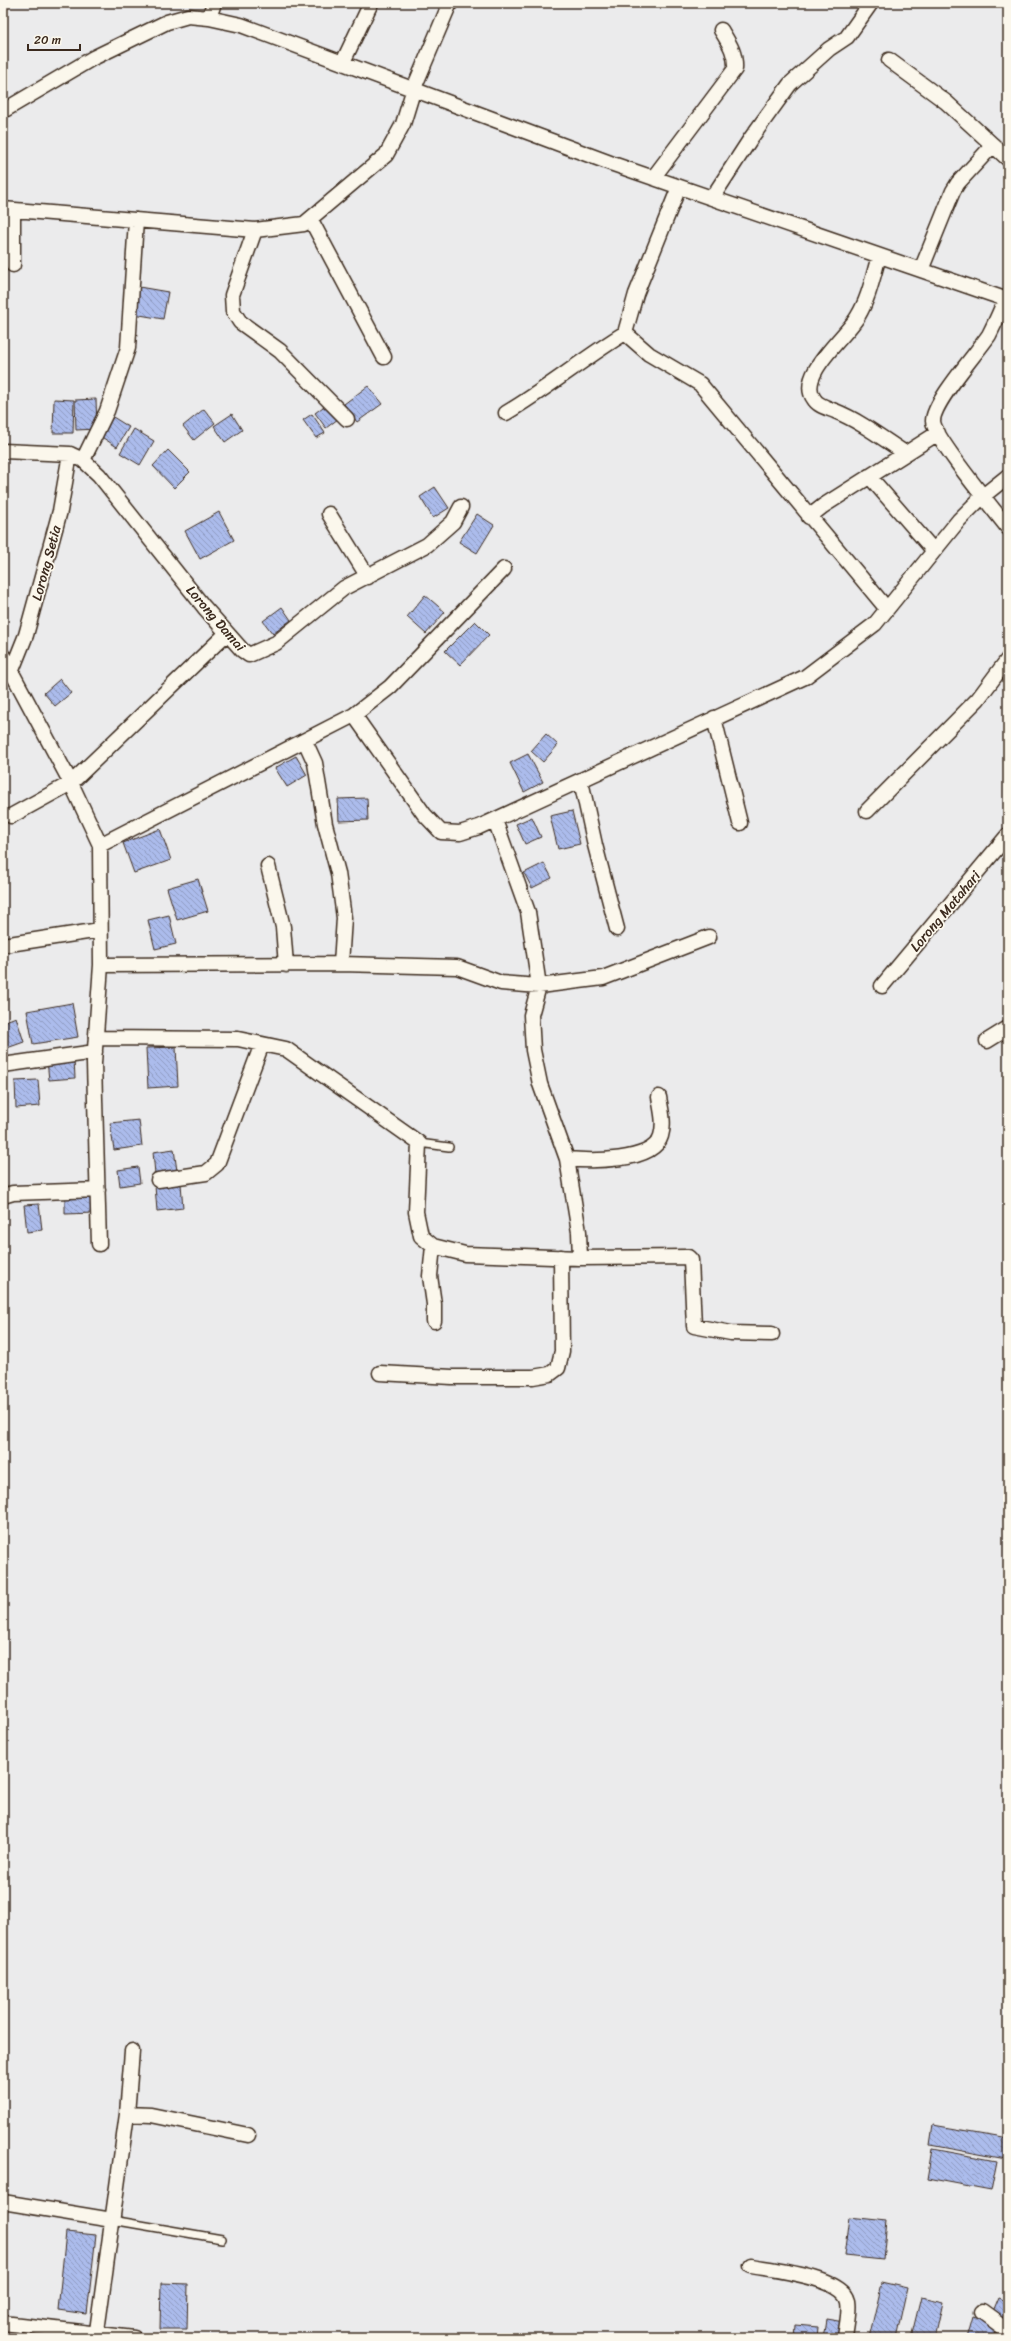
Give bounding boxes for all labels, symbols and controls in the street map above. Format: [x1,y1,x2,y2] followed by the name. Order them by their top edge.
[28,26,80,52] scale bar
[34,29,61,51] text: 20 m
[24,522,69,604] street label: Lorong Setia
[179,579,253,658] street label: Lorong Damai
[904,864,988,958] street label: Lorong Matahari

